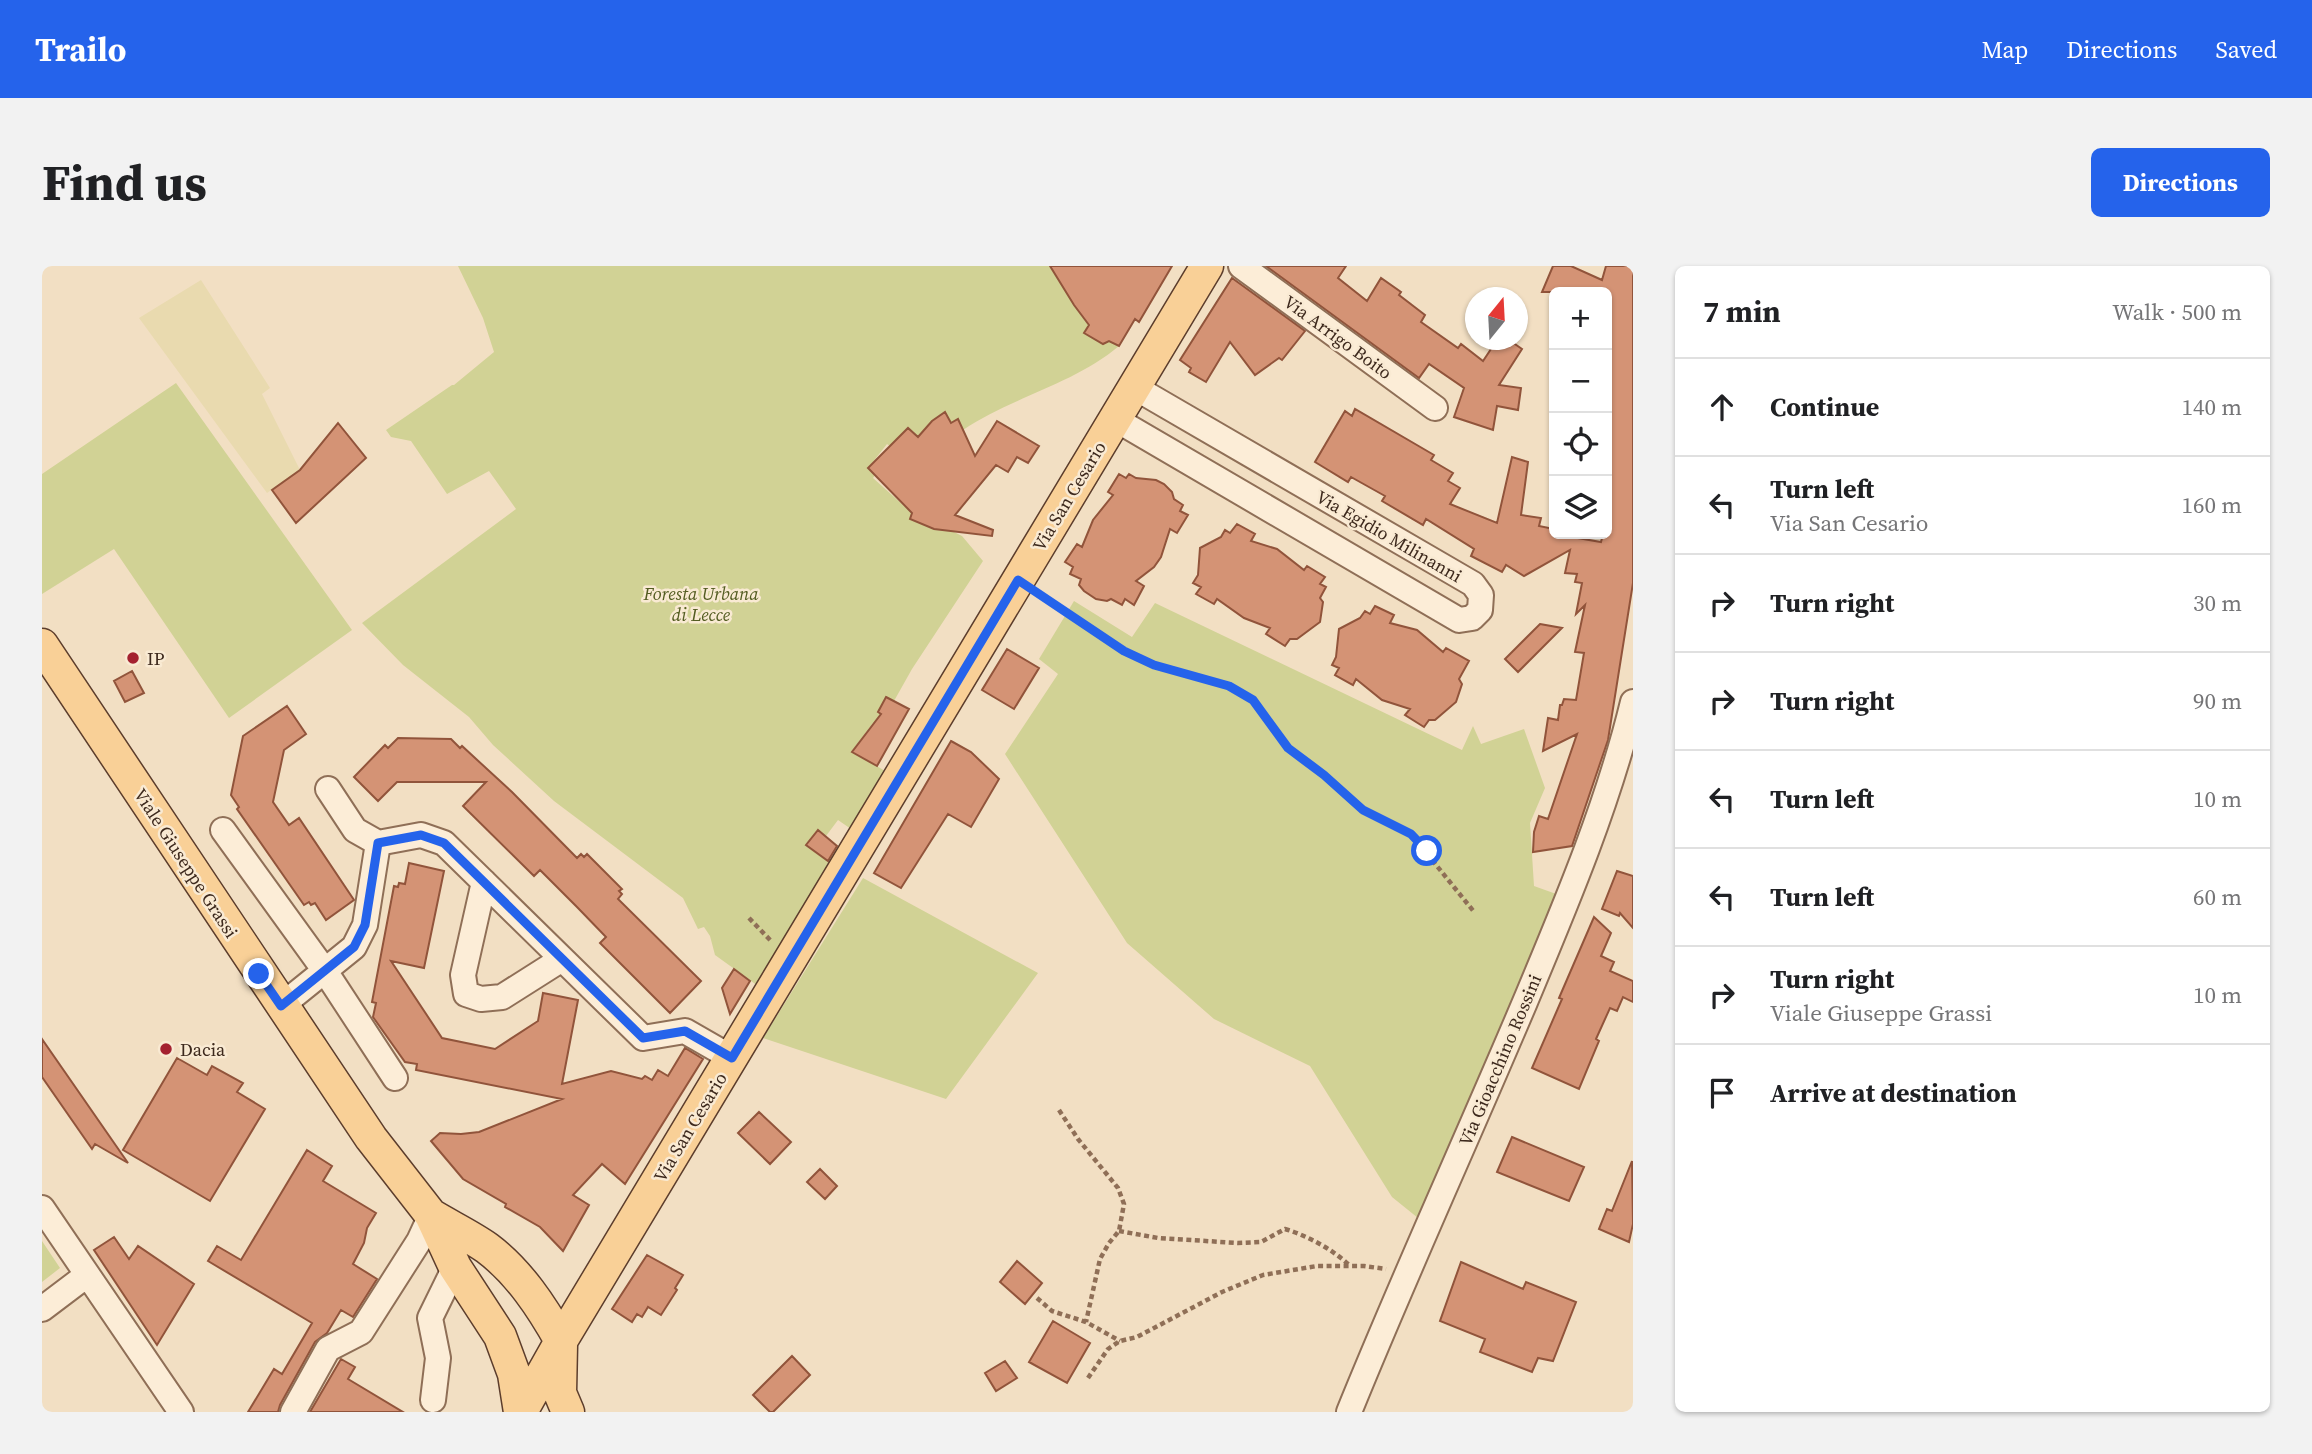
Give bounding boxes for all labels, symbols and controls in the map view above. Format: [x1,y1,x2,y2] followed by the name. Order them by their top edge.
[35,27,127,72] text: Trailo
[1981,33,2028,66] text: Map
[2066,33,2177,66] text: Directions
[2215,33,2277,66] text: Saved
[2091,148,2270,217] button: Directions
[42,149,207,216] text: Find us
[1465,287,1528,350] north arrow
[1549,287,1612,539] map controls
[1549,287,1612,350] button: +
[1279,289,1397,385] street label: Via Arrigo Boito
[1703,291,1781,332] text: 7 min
[2112,296,2242,328] text: Walk · 500 m
[1549,350,1612,413] button: −
[1703,388,1741,426] icon: ahead
[1770,389,1879,425] text: Continue
[2181,391,2242,423] text: 140 m
[1549,413,1612,476] button: locate
[1026,436,1112,556] street label: Via San Cesario
[1770,471,1874,507] text: Turn left
[1549,476,1612,539] button: layers
[1311,484,1467,588] street label: Via Egidio Milinanni
[1703,486,1741,524] icon: left
[2181,489,2242,521] text: 160 m
[1770,507,1928,539] text: Via San Cesario
[642,581,759,627] park label: Foresta Urbana di Lecce
[1703,584,1741,622] icon: right
[1770,585,1894,621] text: Turn right
[2193,587,2242,619] text: 30 m
[147,646,165,671] place label: IP
[125,650,141,666] marker: IP
[1703,682,1741,720] icon: right
[1770,683,1894,719] text: Turn right
[2193,685,2242,717] text: 90 m
[1703,780,1741,818] icon: left
[1770,781,1874,817] text: Turn left
[128,783,244,943] street label: Viale Giuseppe Grassi
[2193,783,2242,815] text: 10 m
[1411,835,1442,866] route start
[1703,878,1741,916] icon: left
[1770,879,1874,915] text: Turn left
[2193,881,2242,913] text: 60 m
[243,958,274,989] route end
[1770,961,1894,997] text: Turn right
[1453,970,1547,1150] street label: Via Gioacchino Rossini
[1703,976,1741,1014] icon: right
[2193,979,2242,1011] text: 10 m
[1770,997,1992,1029] text: Viale Giuseppe Grassi
[180,1037,226,1062] place label: Dacia
[158,1041,174,1057] marker: Dacia
[647,1067,733,1187] street label: Via San Cesario
[1703,1074,1741,1112] icon: arrive
[1770,1075,2017,1111] text: Arrive at destination

